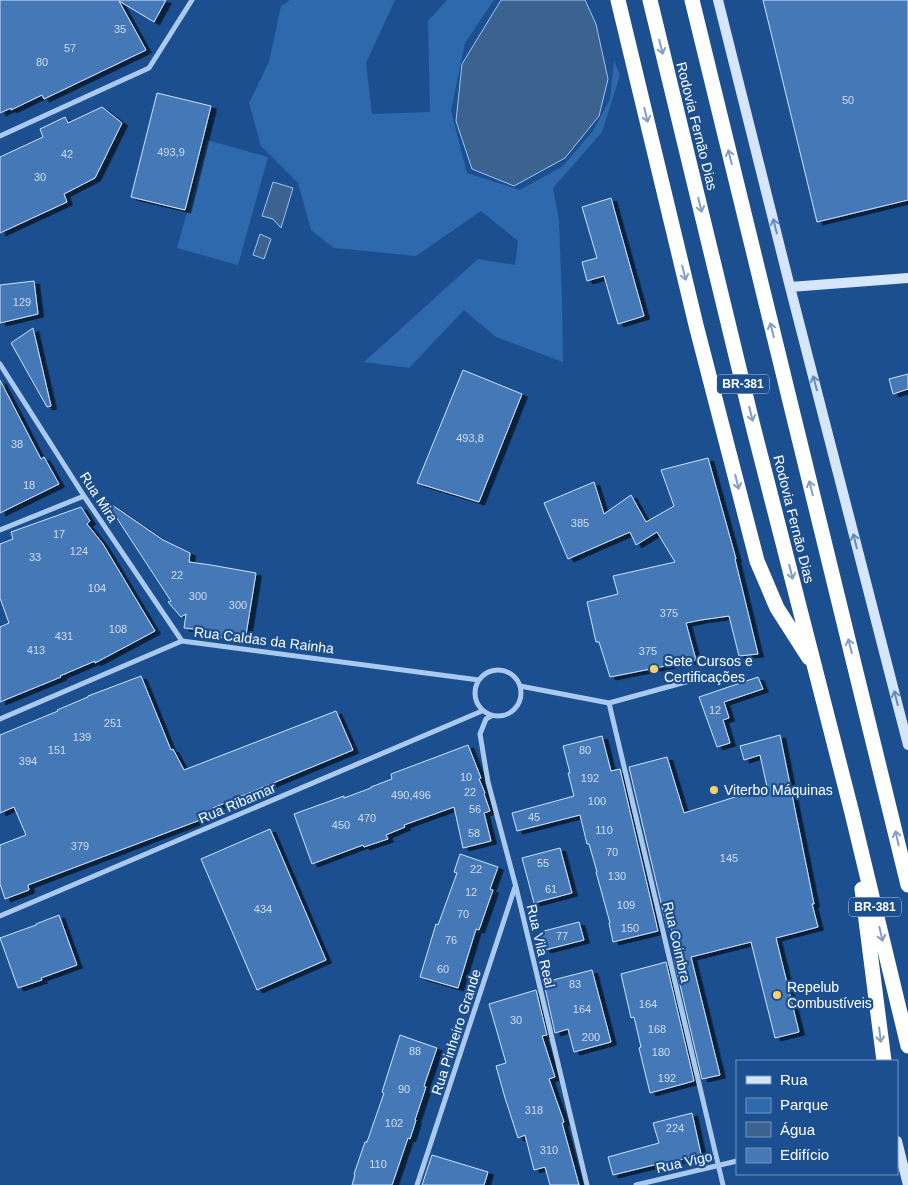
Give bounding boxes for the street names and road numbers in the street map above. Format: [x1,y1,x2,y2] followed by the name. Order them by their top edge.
[673,60,721,192] street label: Rodovia Fernão Dias
[717,374,769,394] road number: BR-381
[770,453,818,585] street label: Rodovia Fernão Dias
[77,469,121,525] street label: Rua Mira
[193,623,335,657] street label: Rua Caldas da Rainha
[196,779,278,826] street label: Rua Ribamar
[849,898,901,916] road number: BR-381
[660,900,694,984] street label: Rua Coimbra
[524,903,558,989] street label: Rua Vila Real
[428,967,484,1097] street label: Rua Pinheiro Grande
[654,1148,714,1176] street label: Rua Vigo

